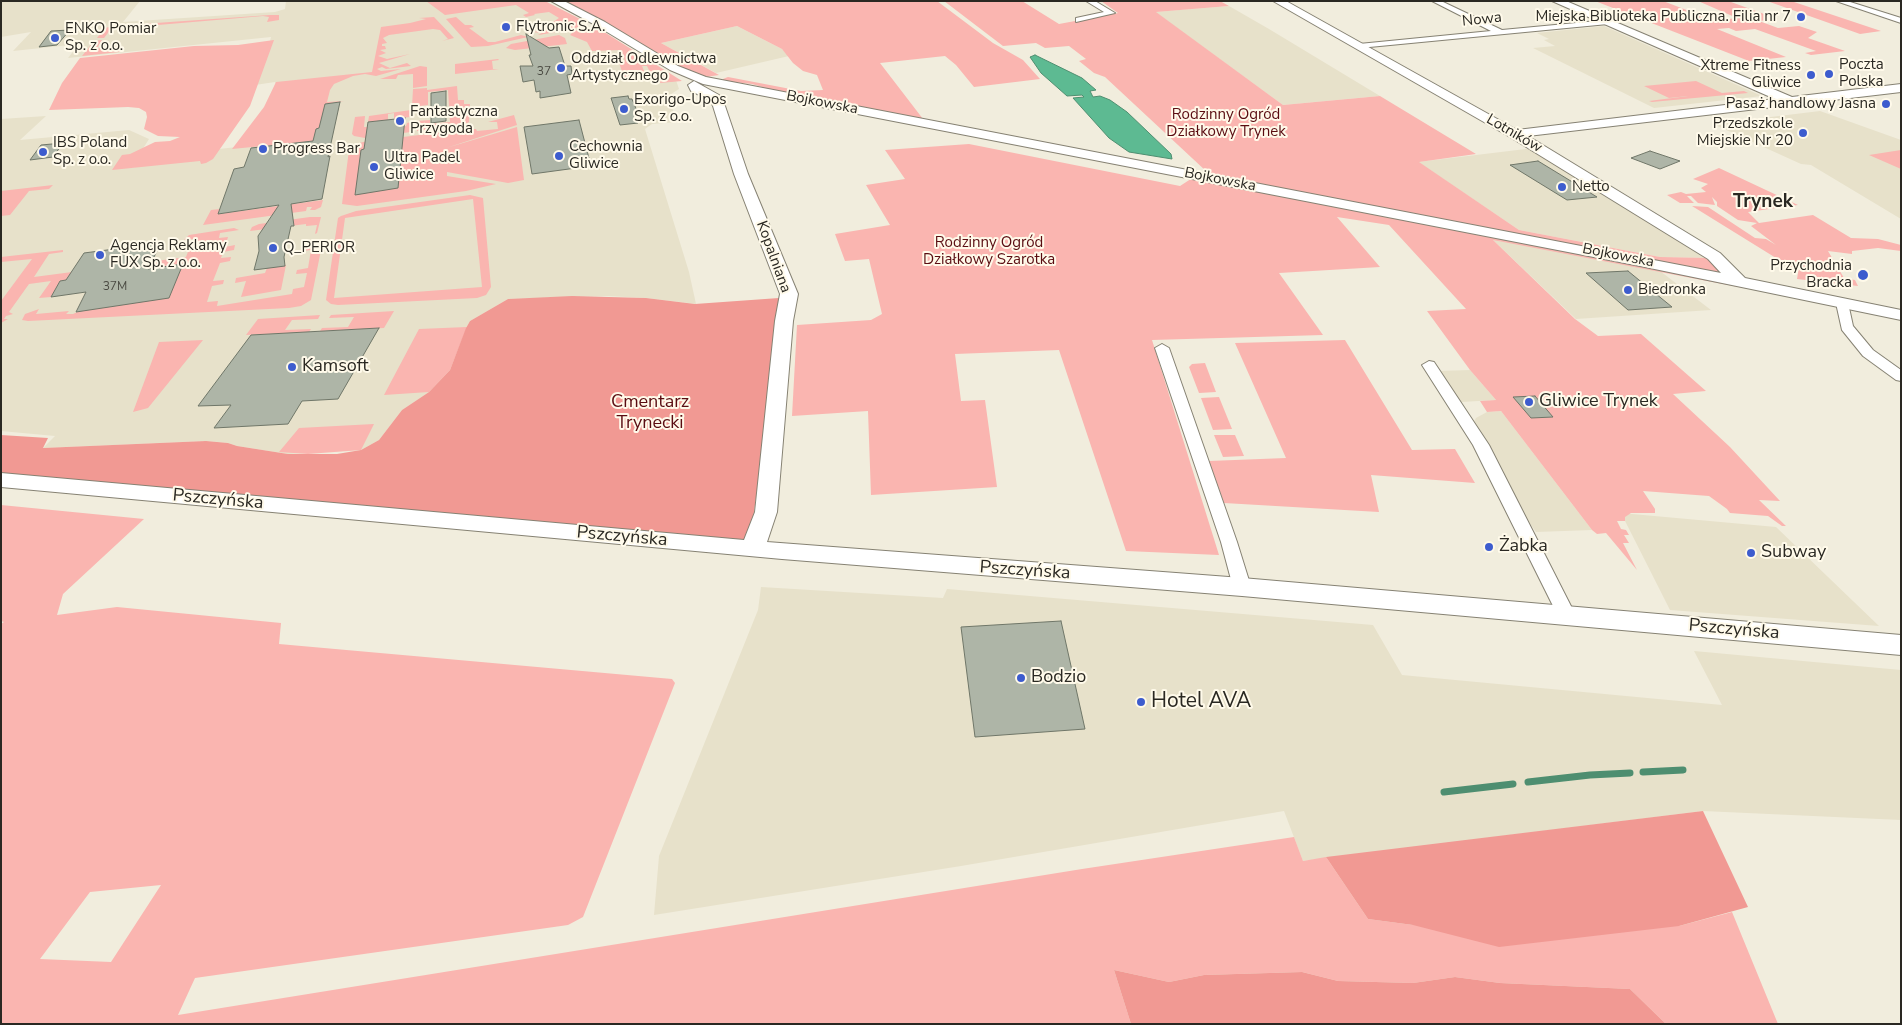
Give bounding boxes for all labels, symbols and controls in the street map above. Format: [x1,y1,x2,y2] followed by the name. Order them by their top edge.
[1536,8,1791,26] place label: Miejska Biblioteka Publiczna. Filia nr 7
[1461,9,1503,31] street label: Nowa
[1795,11,1807,23] marker: Miejska Biblioteka Publiczna. Filia nr 7
[516,18,605,36] place label: Flytronic S.A.
[65,20,156,55] place label: ENKO Pomiar Sp. z o.o.
[500,21,512,33] marker: Flytronic S.A.
[49,32,61,44] marker: ENKO Pomiar Sp. z o.o.
[571,50,716,85] place label: Oddział Odlewnictwa Artystycznego
[1839,56,1884,91] place label: Poczta Polska
[1701,57,1801,92] place label: Xtreme Fitness Gliwice
[555,62,567,74] marker: Oddział Odlewnictwa Artystycznego
[537,65,551,79] house number: 37
[1823,68,1835,80] marker: Poczta Polska
[1805,69,1817,81] marker: Xtreme Fitness Gliwice
[785,87,859,119] street label: Bojkowska
[634,91,727,126] place label: Exorigo-Upos Sp. z o.o.
[1726,95,1876,113] place label: Pasaż handlowy Jasna
[1880,98,1892,110] marker: Pasaż handlowy Jasna
[410,103,498,138] place label: Fantastyczna Przygoda
[618,103,630,115] marker: Exorigo-Upos Sp. z o.o.
[1166,106,1286,141] park label: Rodzinny Ogród Działkowy Trynek
[1483,111,1545,157] street label: Lotników
[394,115,406,127] marker: Fantastyczna Przygoda
[1697,115,1793,150] place label: Przedszkole Miejskie Nr 20
[1797,127,1809,139] marker: Przedszkole Miejskie Nr 20
[53,134,127,169] place label: IBS Poland Sp. z o.o.
[569,138,643,173] place label: Cechownia Gliwice
[273,140,360,158] place label: Progress Bar
[257,143,269,155] marker: Progress Bar
[37,146,49,158] marker: IBS Poland Sp. z o.o.
[384,149,460,184] place label: Ultra Padel Gliwice
[553,150,565,162] marker: Cechownia Gliwice
[368,161,380,173] marker: Ultra Padel Gliwice
[1183,164,1257,196] street label: Bojkowska
[1572,178,1610,196] place label: Netto
[1556,181,1568,193] marker: Netto
[1733,191,1793,213] district label: Trynek
[752,219,794,295] street label: Kopalniana
[923,234,1055,269] park label: Rodzinny Ogród Działkowy Szarotka
[110,237,227,272] place label: Agencja Reklamy FUX Sp. z o.o.
[283,239,355,257] place label: Q_PERIOR
[1581,240,1655,272] street label: Bojkowska
[267,242,279,254] marker: Q_PERIOR
[94,249,106,261] marker: Agencja Reklamy FUX Sp. z o.o.
[1770,257,1852,292] place label: Przychodnia Bracka
[1856,268,1870,282] marker: Przychodnia Bracka
[103,280,127,294] house number: 37M
[1638,281,1706,299] place label: Biedronka
[1622,284,1634,296] marker: Biedronka
[302,356,369,378] place label: Kamsoft
[286,361,298,373] marker: Kamsoft
[1539,391,1658,413] place label: Gliwice Trynek
[611,392,689,434] park label: Cmentarz Trynecki
[1523,396,1535,408] marker: Gliwice Trynek
[172,485,264,515] street label: Pszczyńska
[576,522,668,552] street label: Pszczyńska
[1499,536,1548,558] place label: Żabka
[1483,541,1495,553] marker: Żabka
[1761,542,1826,564] place label: Subway
[1745,547,1757,559] marker: Subway
[979,557,1071,585] street label: Pszczyńska
[1688,615,1780,645] street label: Pszczyńska
[1031,667,1086,689] place label: Bodzio
[1015,672,1027,684] marker: Bodzio
[1151,689,1251,715] place label: Hotel AVA
[1135,696,1147,708] marker: Hotel AVA

